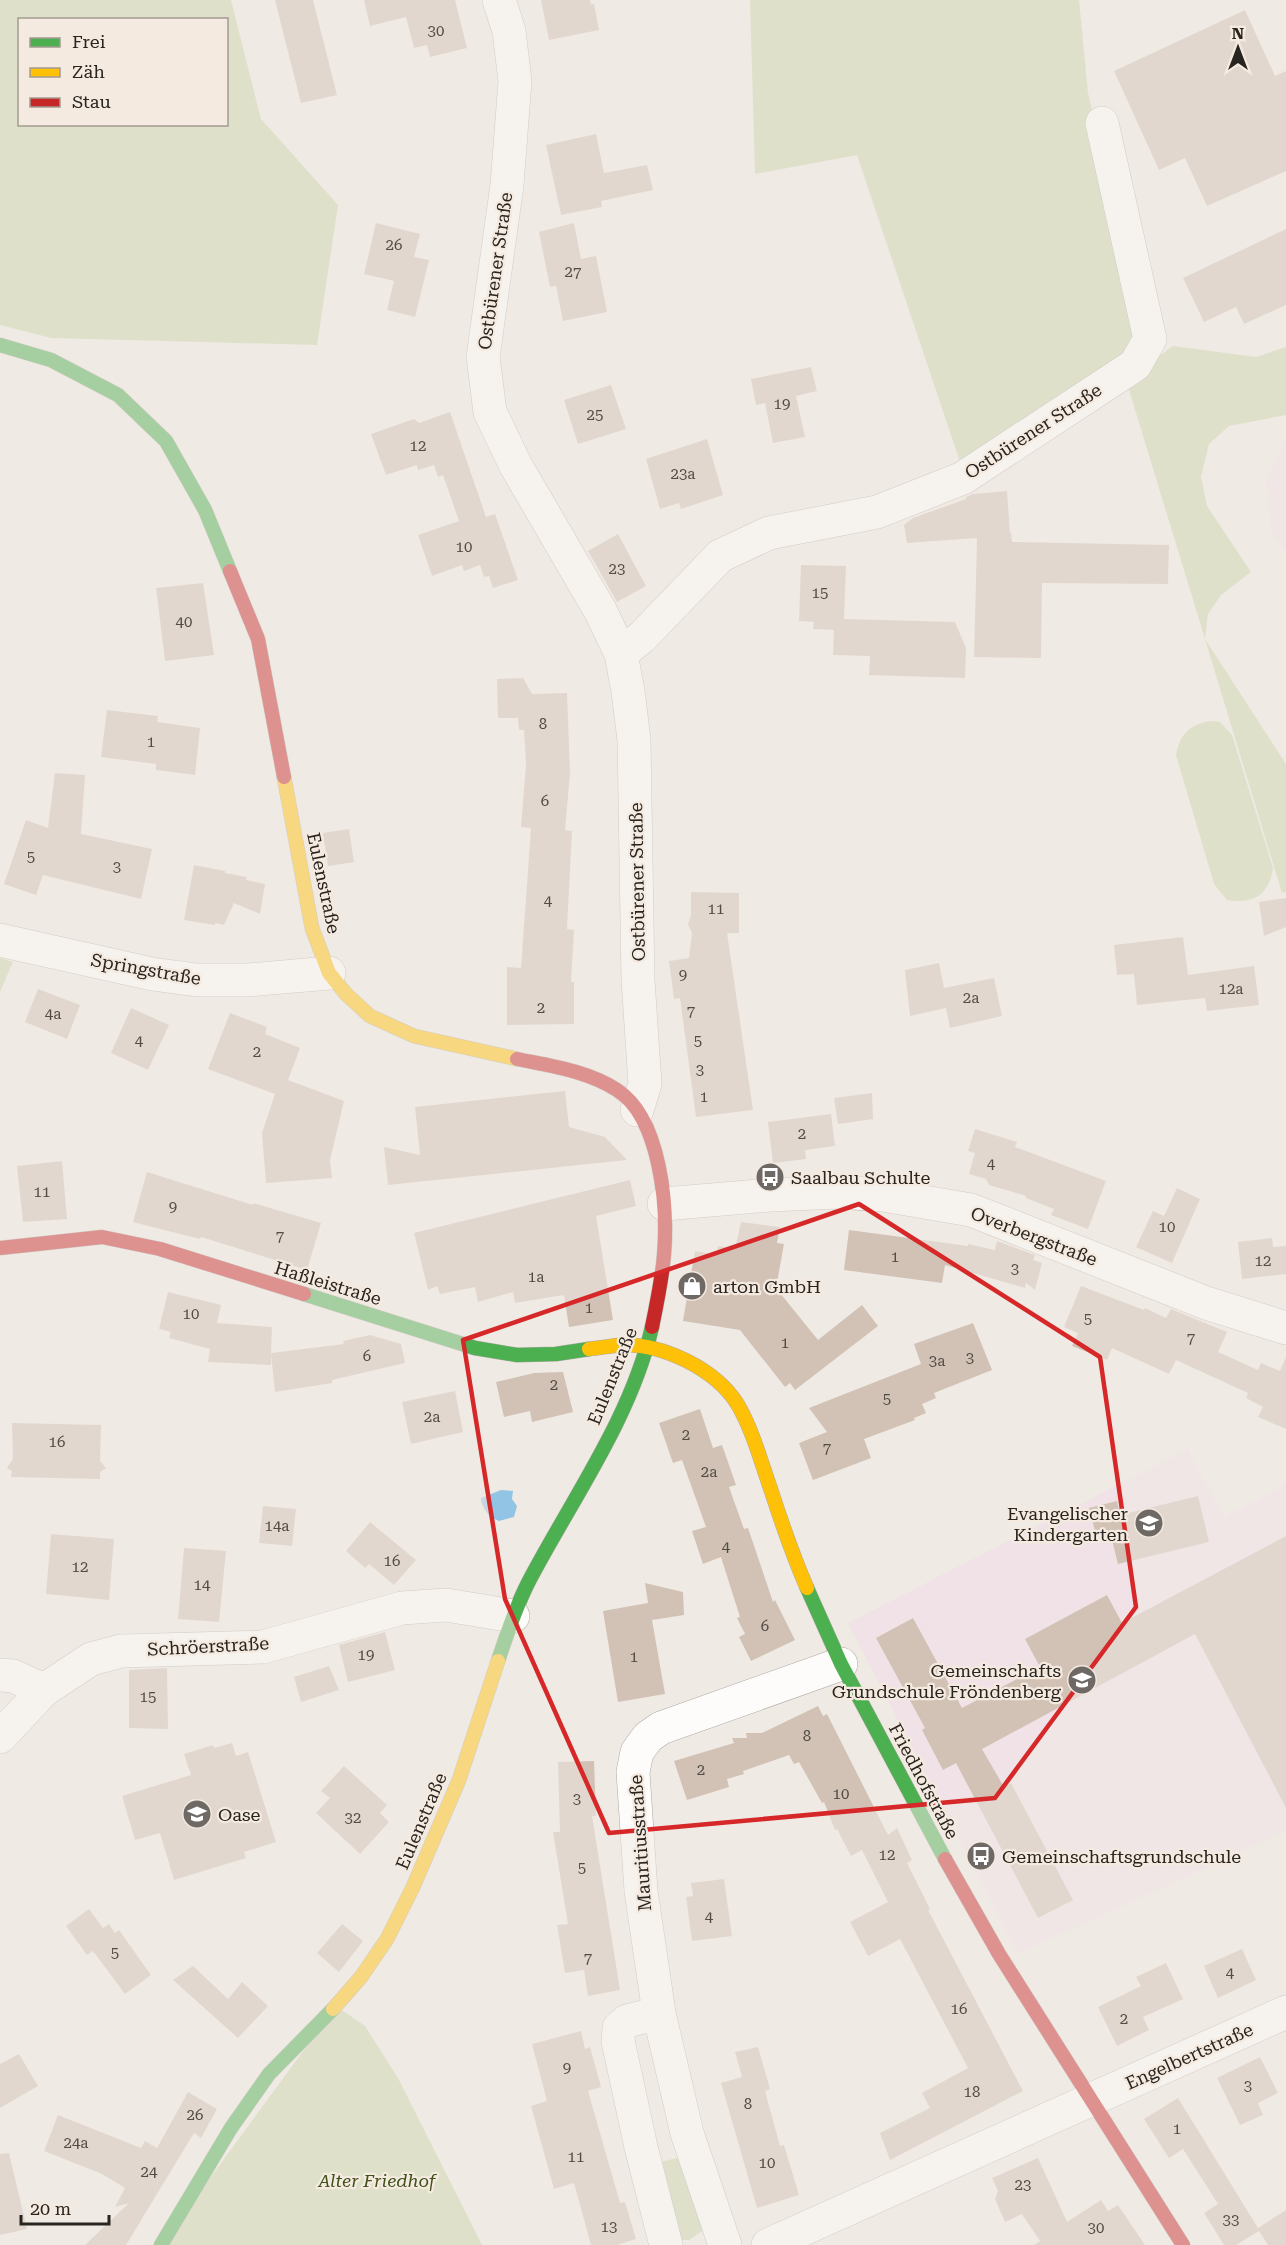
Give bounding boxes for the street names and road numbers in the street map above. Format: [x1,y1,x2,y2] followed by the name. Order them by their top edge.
[474,191,516,351] street label: Ostbürener Straße
[961,379,1105,483] street label: Ostbürener Straße
[625,802,649,962] street label: Ostbürener Straße
[303,830,345,936] street label: Eulenstraße
[89,949,203,989] street label: Springstraße
[968,1202,1100,1270] street label: Overbergstraße
[272,1257,384,1309] street label: Haßleistraße
[583,1324,641,1428] street label: Eulenstraße
[146,1632,270,1660] street label: Schröerstraße
[885,1720,963,1843] street label: Friedhofstraße
[391,1769,451,1873] street label: Eulenstraße
[625,1774,655,1912] street label: Mauritiusstraße
[1122,2018,1256,2094] street label: Engelbertstraße

